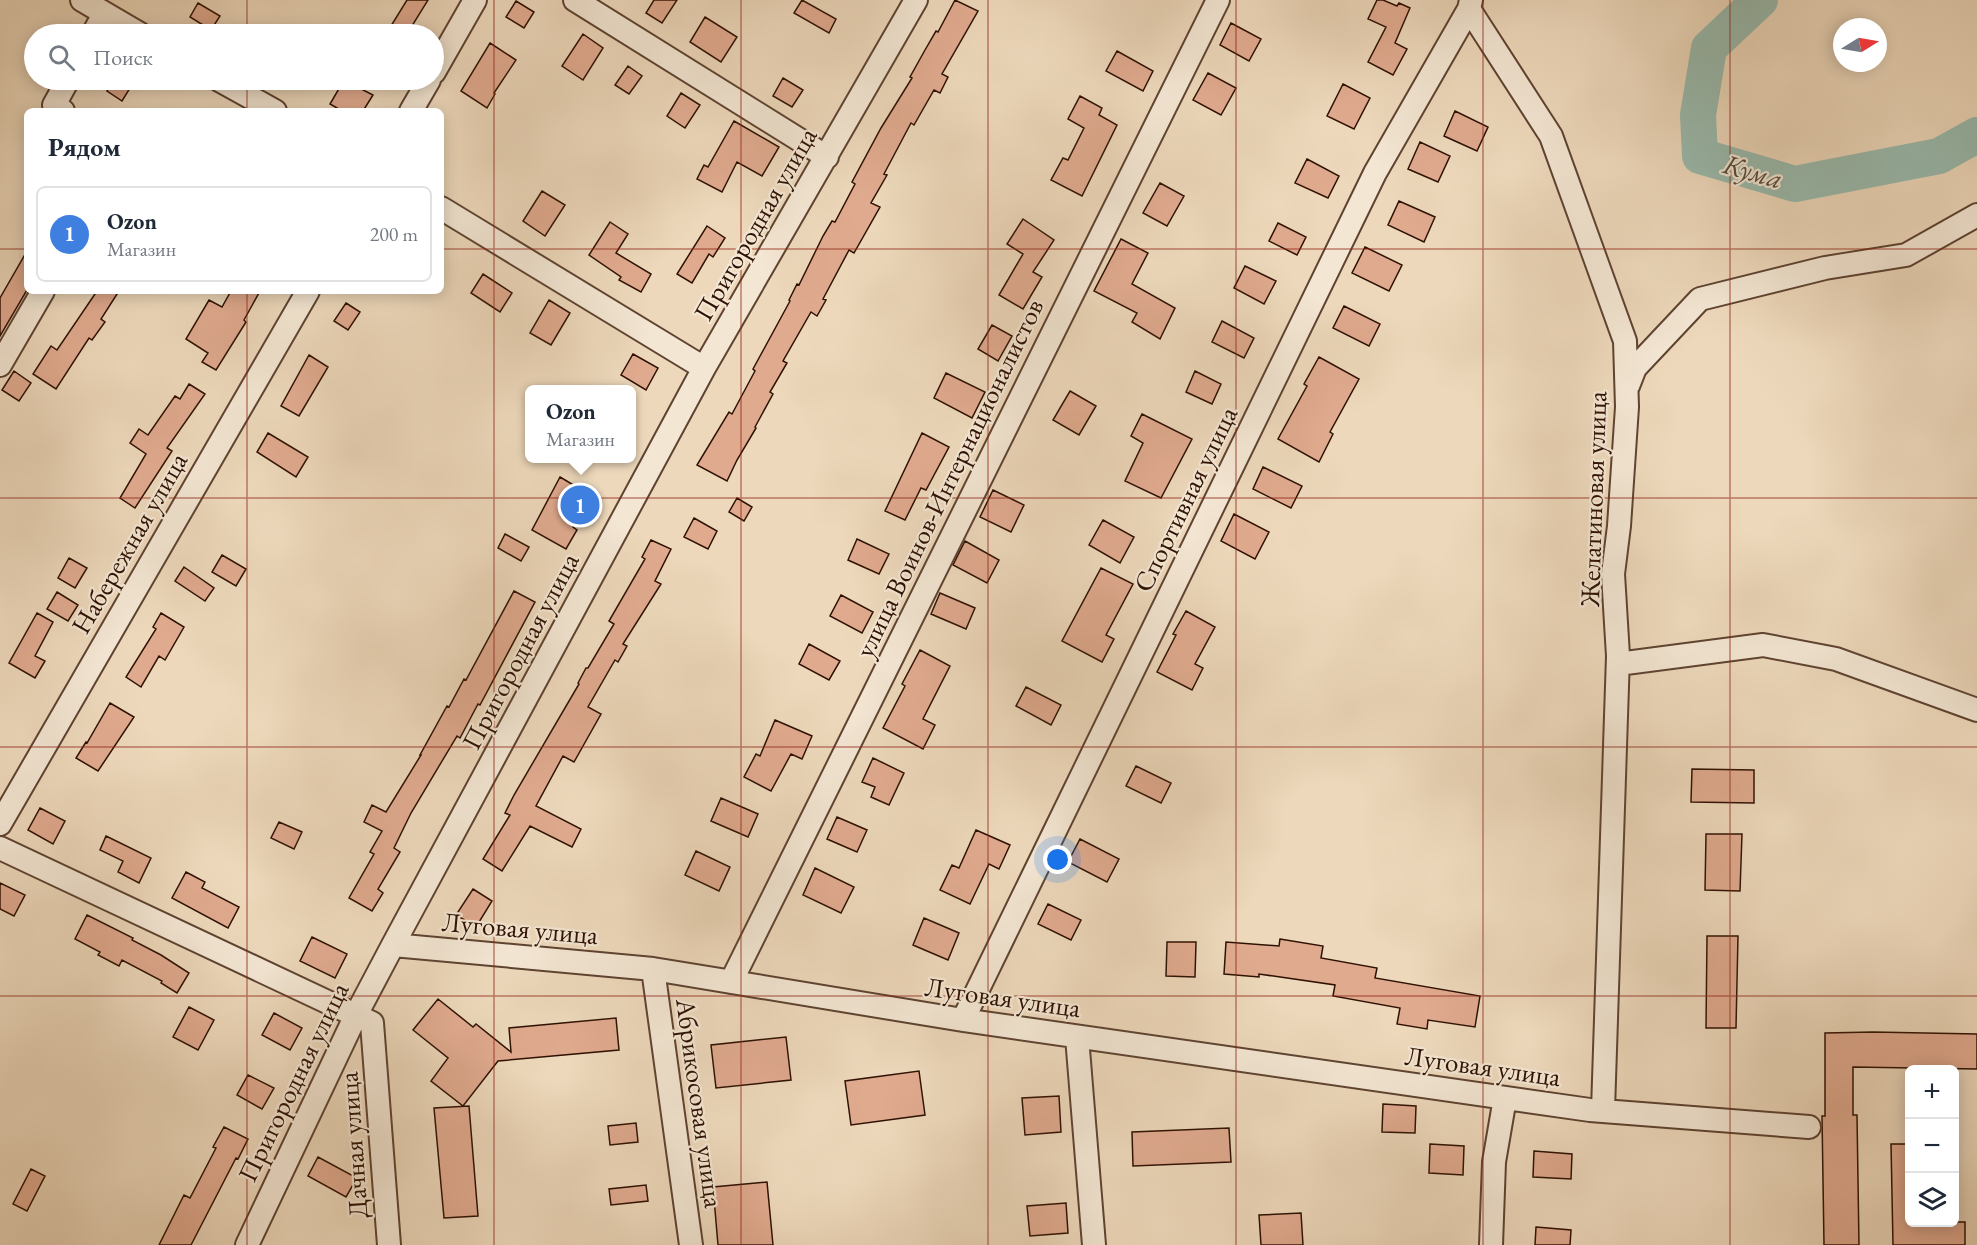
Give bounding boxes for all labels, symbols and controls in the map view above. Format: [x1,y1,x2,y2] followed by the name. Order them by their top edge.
[1833,18,1887,72] north arrow
[24,24,444,90] search box
[45,41,78,74] icon: search
[93,43,153,72] text: Поиск
[685,121,825,327] street label: Пригородная улица
[48,130,121,164] text: Рядом
[1718,145,1787,197] water label: Кума
[107,207,157,236] text: Ozon
[64,221,75,247] text: 1
[370,221,418,247] text: 200 m
[107,236,176,262] text: Магазин
[847,293,1051,663] street label: улица Воинов-Интернационалистов
[525,385,636,463] popup
[1572,390,1614,608] street label: Желатиновая улица
[546,397,596,426] text: Ozon
[1125,400,1245,598] street label: Спортивная улица
[546,426,615,452] text: Магазин
[63,446,195,640] street label: Набережная улица
[560,482,600,528] pin: 1
[453,546,587,755] street label: Пригородная улица
[1043,845,1072,874] your location
[440,904,600,952] street label: Луговая улица
[923,969,1083,1025] street label: Луговая улица
[230,976,357,1188] street label: Пригородная улица
[668,995,732,1210] street label: Абрикосовая улица
[1403,1038,1563,1094] street label: Луговая улица
[1905,1065,1959,1227] map controls
[1905,1065,1959,1119] button: +
[330,1070,376,1219] street label: Дачная улица
[1905,1119,1959,1173] button: −
[1905,1173,1959,1227] button: layers

